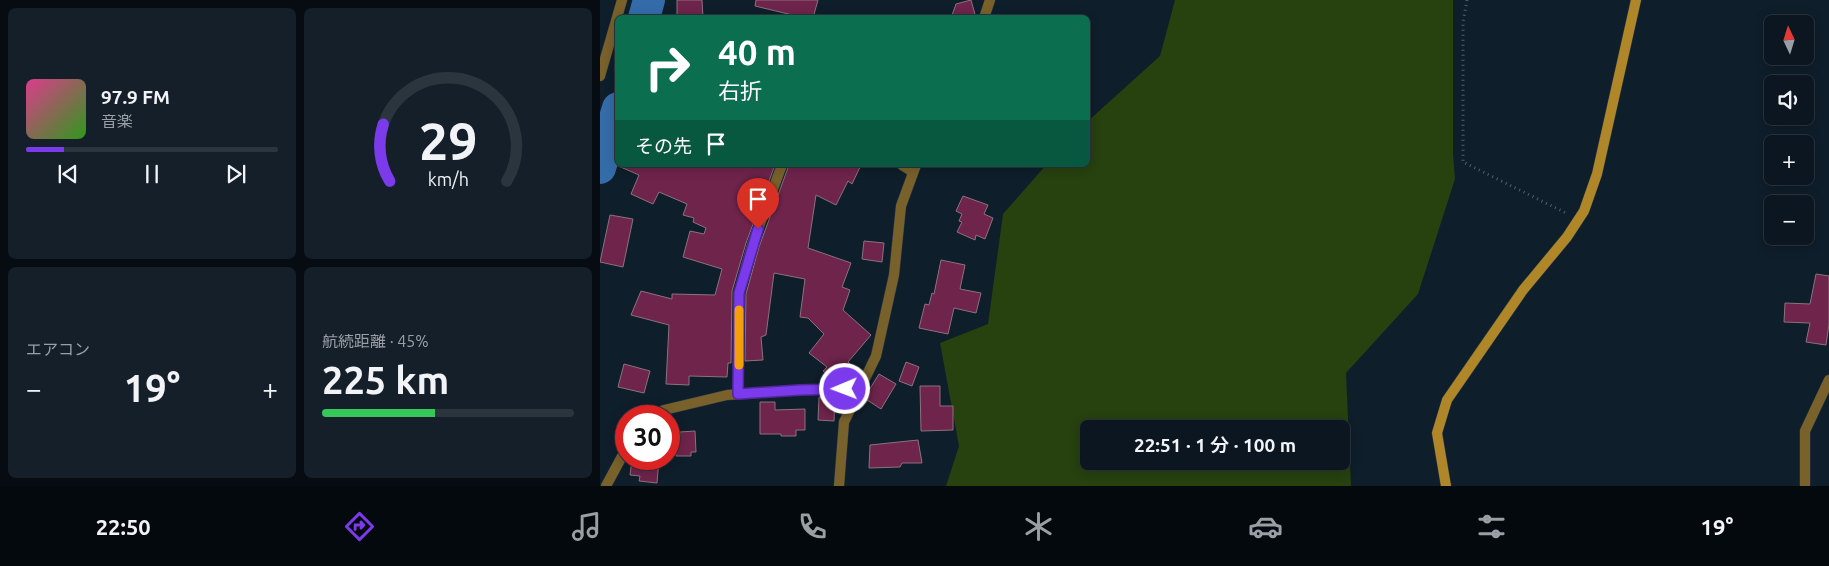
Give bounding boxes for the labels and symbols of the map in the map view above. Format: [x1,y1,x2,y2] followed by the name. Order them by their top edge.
[1764,15,1814,65] north arrow
[737,178,779,229] pin
[818,362,870,414] position arrow
[615,405,680,470] speed limit sign: 30

